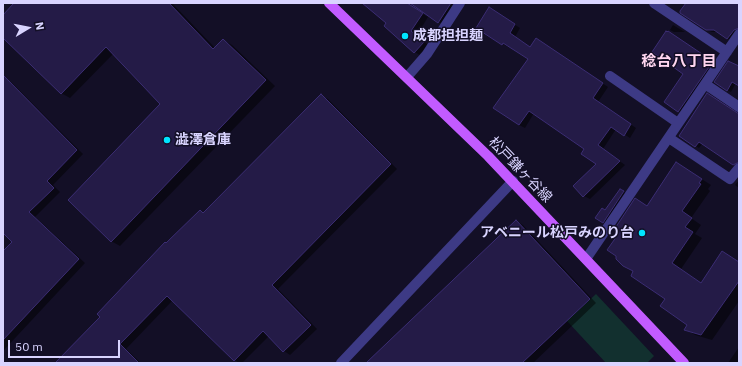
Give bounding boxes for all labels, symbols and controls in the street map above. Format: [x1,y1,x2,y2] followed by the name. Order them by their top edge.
[8,8,48,48] north arrow
[32,21,47,31] text: N
[413,28,483,44] place label: 成都担担麺
[400,31,410,41] marker: 成都担担麺
[642,53,716,71] district label: 稔台八丁目
[175,132,231,148] place label: 澁澤倉庫
[485,134,555,206] street label: 松戸鎌ヶ谷線
[162,135,172,145] marker: 澁澤倉庫
[480,225,634,241] place label: アベニール松戸みのり台
[637,228,647,238] marker: アベニール松戸みのり台
[10,332,122,358] scale bar
[15,339,43,354] text: 50 m

